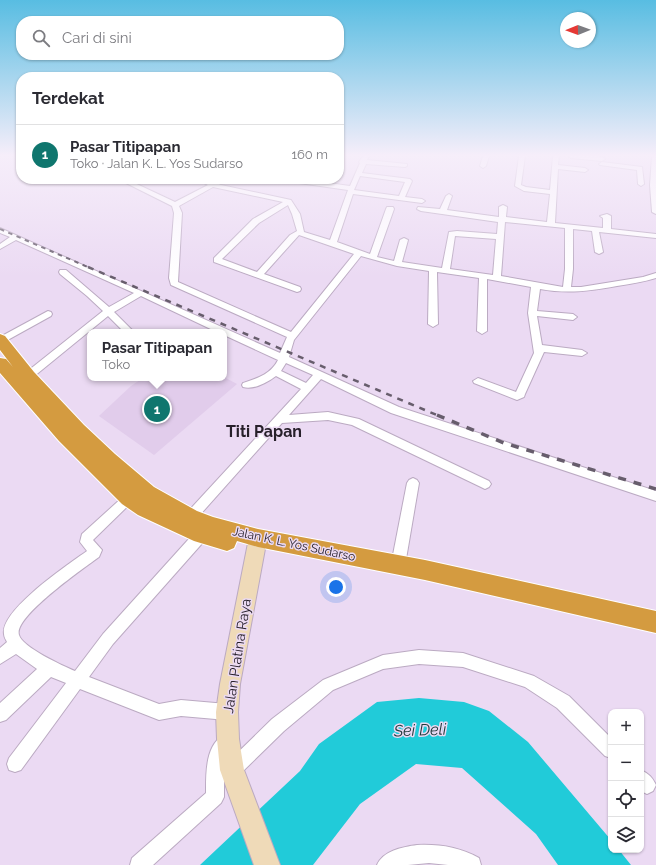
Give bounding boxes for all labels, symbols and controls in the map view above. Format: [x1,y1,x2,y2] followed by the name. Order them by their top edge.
[560,12,596,48] north arrow
[16,16,344,60] search box
[30,27,52,49] icon: search
[62,29,132,47] text: Cari di sini
[32,88,104,108] text: Terdekat
[70,138,181,156] text: Pasar Titipapan
[42,147,48,162] text: 1
[291,147,328,162] text: 160 m
[70,156,243,171] text: Toko · Jalan K. L. Yos Sudarso
[87,329,227,381] popup
[102,339,212,357] text: Pasar Titipapan
[102,357,130,372] text: Toko
[144,394,170,424] pin: 1
[226,422,302,441] district label: Titi Papan
[231,524,357,564] street label: Jalan K. L. Yos Sudarso
[326,577,346,597] your location
[220,597,254,715] street label: Jalan Platina Raya
[608,709,644,853] map controls
[608,709,644,745] button: +
[392,720,447,740] water label: Sei Deli
[608,745,644,781] button: −
[608,781,644,817] button: locate
[608,817,644,853] button: layers

